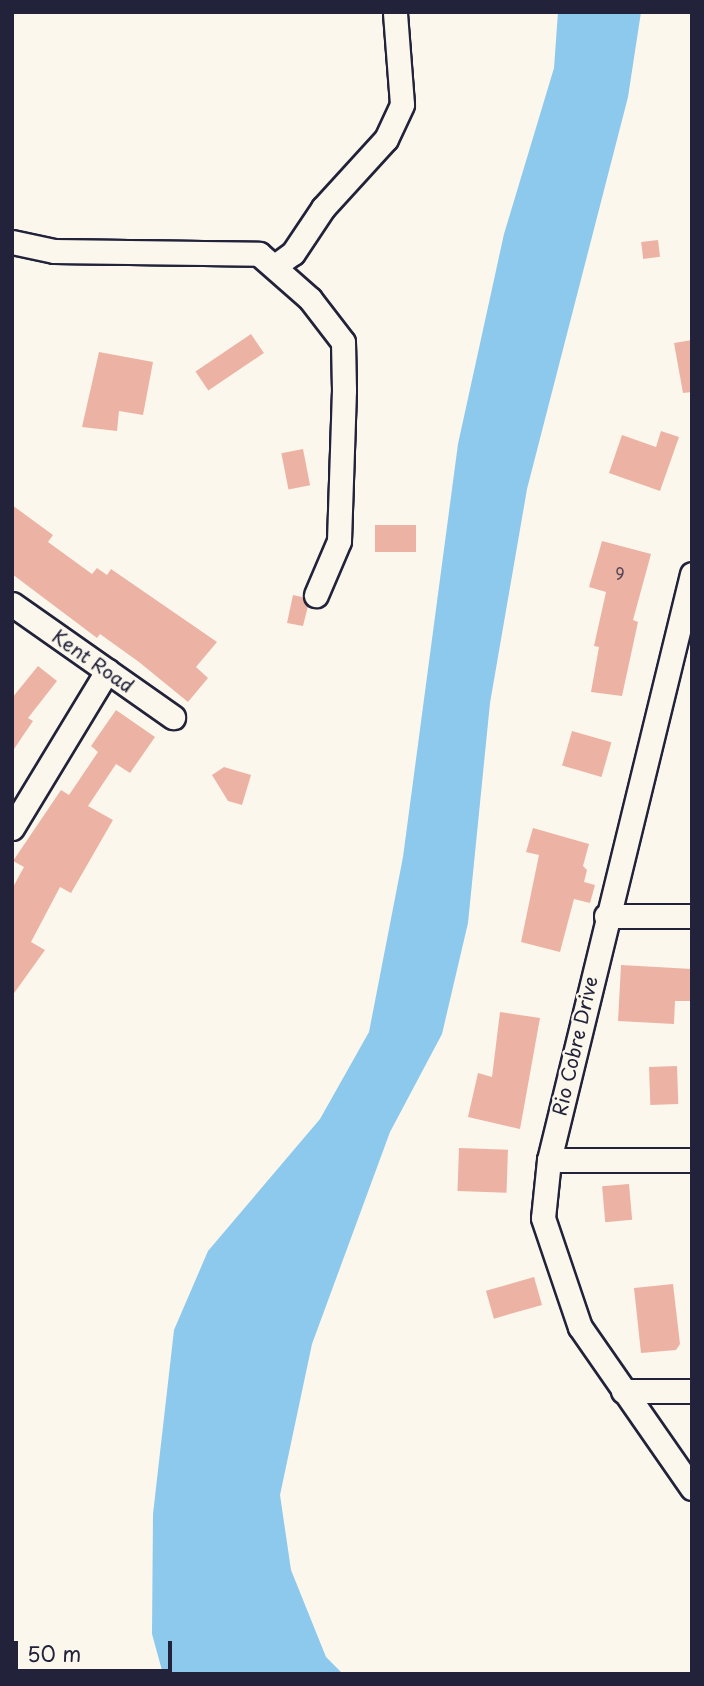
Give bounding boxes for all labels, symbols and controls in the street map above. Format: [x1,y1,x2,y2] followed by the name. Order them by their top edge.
[615,563,625,583] house number: 9
[48,625,138,697] street label: Kent Road
[548,973,602,1119] street label: Rio Cobre Drive
[18,1626,175,1670] scale bar
[27,1637,81,1669] text: 50 m

